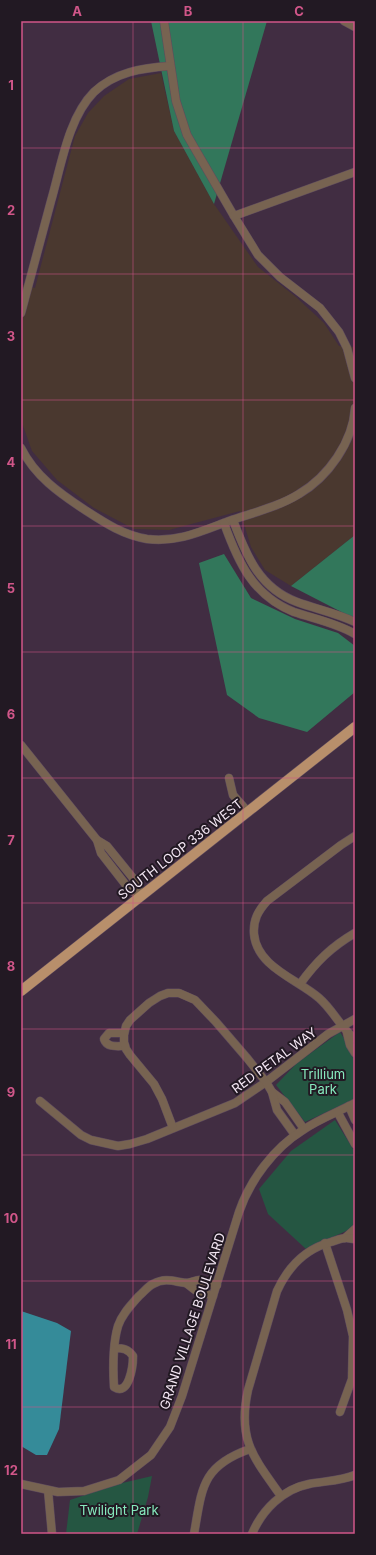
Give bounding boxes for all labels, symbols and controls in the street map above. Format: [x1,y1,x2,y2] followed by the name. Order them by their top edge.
[72,3,82,19] text: A
[184,3,193,19] text: B
[294,3,304,19] text: C
[8,77,14,93] text: 1
[7,202,15,218] text: 2
[7,328,15,344] text: 3
[7,454,16,470] text: 4
[7,580,15,596] text: 5
[7,706,15,722] text: 6
[115,795,245,903] street label: SOUTH LOOP 336 WEST
[7,832,15,848] text: 7
[7,958,15,974] text: 8
[228,1024,320,1096] street label: RED PETAL WAY
[301,1066,345,1097] park label: Trillium Park
[7,1084,15,1100] text: 9
[4,1210,18,1226] text: 10
[156,1231,228,1411] street label: GRAND VILLAGE BOULEVARD
[5,1336,17,1352] text: 11
[4,1462,18,1478] text: 12
[79,1502,159,1518] park label: Twilight Park

